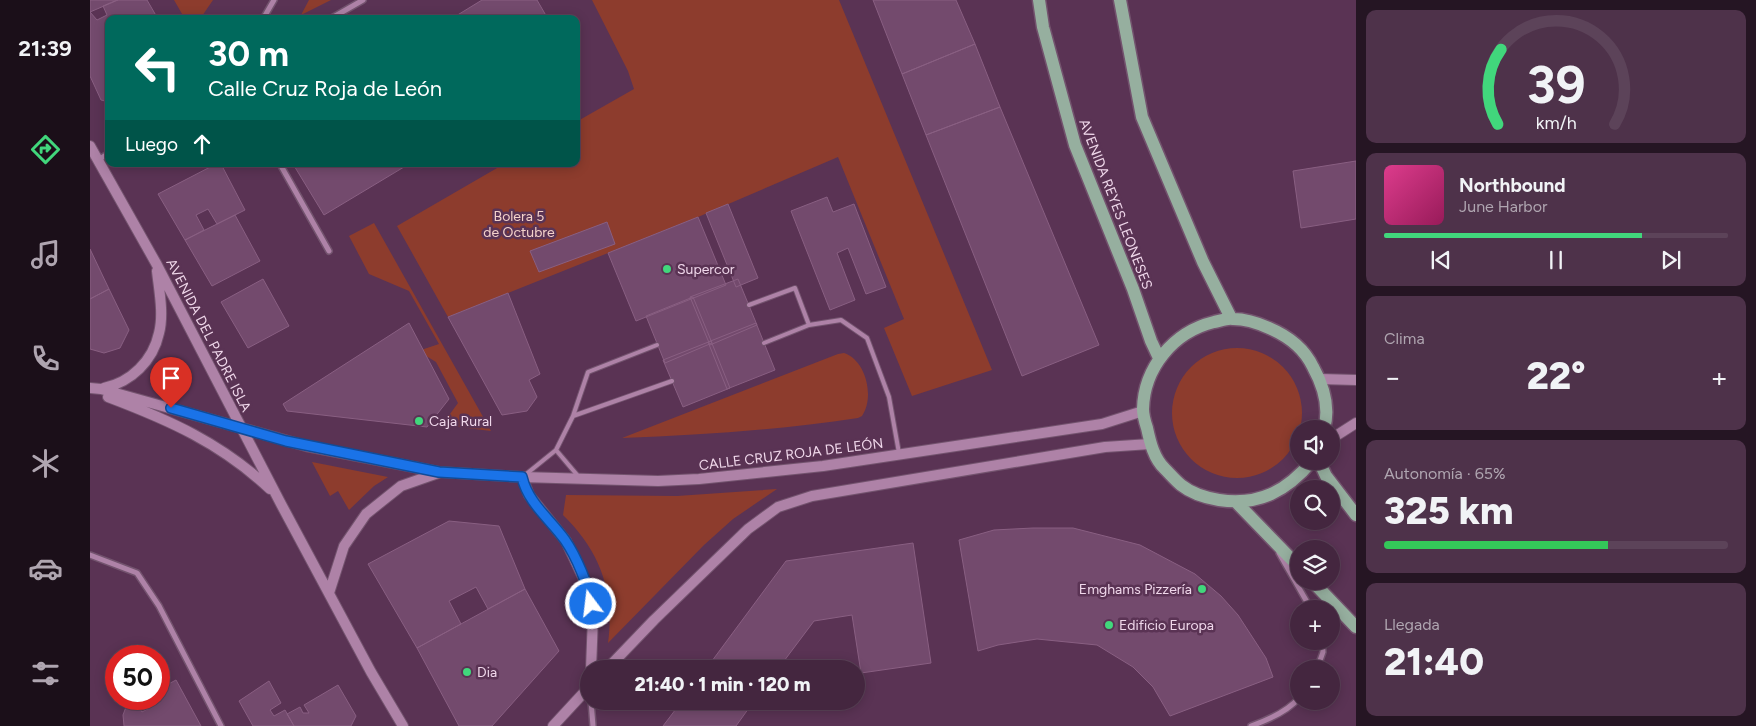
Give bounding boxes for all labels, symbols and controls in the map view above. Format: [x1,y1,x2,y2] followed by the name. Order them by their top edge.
[208,33,289,75] text: 30 m
[18,35,72,62] text: 21:39
[125,35,190,100] icon: left
[1526,54,1586,116] text: 39
[208,75,442,102] text: Calle Cruz Roja de León
[1536,112,1576,133] text: km/h
[1075,117,1156,292] street label: AVENIDA REYES LEONESES
[188,130,216,158] icon: ahead
[28,132,63,167] icon: directions
[125,133,178,156] text: Luego
[1459,174,1566,197] text: Northbound
[1459,197,1547,216] text: June Harbor
[483,208,555,241] park label: Bolera 5 de Octubre
[28,237,63,272] icon: music
[1427,246,1455,274] icon: previous
[1542,246,1570,274] icon: pause
[1657,246,1685,274] icon: next
[162,256,255,415] street label: AVENIDA DEL PADRE ISLA
[677,261,735,278] place label: Supercor
[661,263,673,275] marker: Supercor
[1384,329,1425,348] text: Clima
[28,341,63,376] icon: phone
[1526,353,1586,399] text: 22°
[150,357,192,408] pin
[1384,360,1401,394] text: −
[1711,360,1728,394] text: +
[157,364,185,392] icon: arrive
[429,413,492,430] place label: Caja Rural
[413,415,425,427] marker: Caja Rural
[1290,420,1340,710] map controls
[1290,420,1340,470] button: sound
[698,435,884,474] street label: CALLE CRUZ ROJA DE LEÓN
[28,446,63,481] icon: climate
[1384,464,1506,483] text: Autonomía · 65%
[1290,480,1340,530] button: search
[1384,488,1514,534] text: 325 km
[1290,540,1340,590] button: layers
[28,551,63,586] icon: car
[564,577,616,629] position arrow
[1079,581,1192,598] place label: Emghams Pizzería
[1196,583,1208,595] marker: Emghams Pizzería
[1290,600,1340,650] button: +
[1384,615,1440,634] text: Llegada
[1119,617,1214,634] place label: Edificio Europa
[1103,619,1115,631] marker: Edificio Europa
[1384,639,1484,685] text: 21:40
[105,645,170,710] speed limit sign: 50
[28,656,63,691] icon: filters
[1290,660,1340,710] button: −
[477,664,497,681] place label: Dia
[461,666,473,678] marker: Dia
[635,673,810,696] text: 21:40 · 1 min · 120 m

